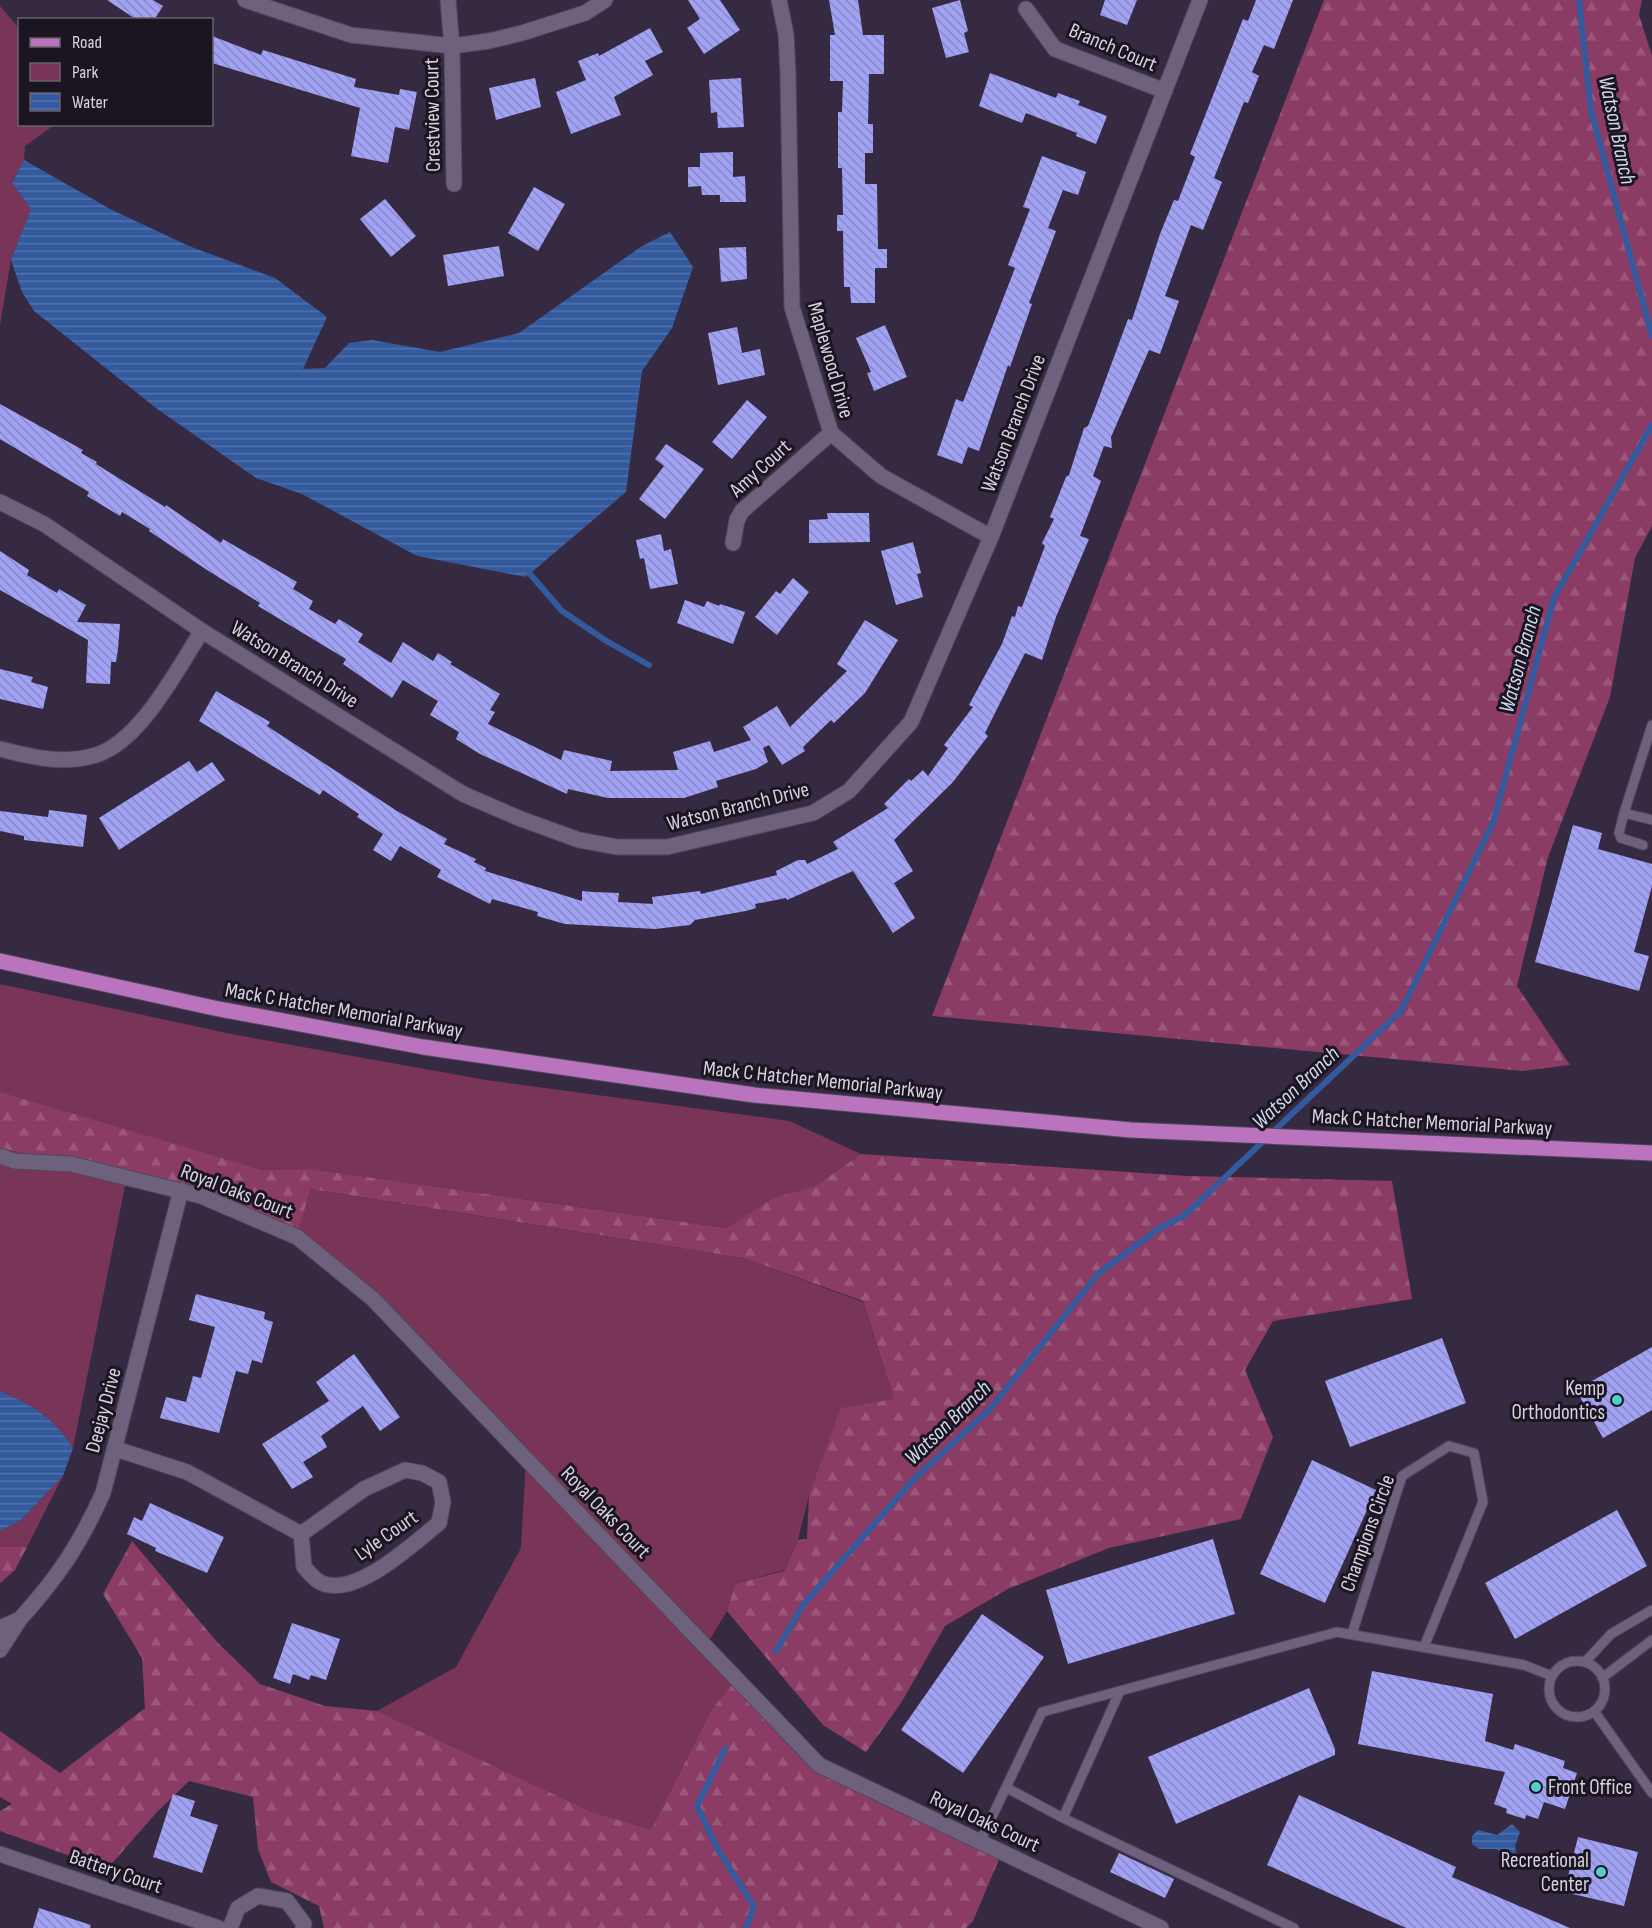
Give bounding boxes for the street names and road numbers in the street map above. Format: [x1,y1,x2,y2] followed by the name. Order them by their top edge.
[1065,18,1160,77] street label: Branch Court
[419,58,446,172] street label: Crestview Court
[802,299,859,421] street label: Maplewood Drive
[976,351,1051,496] street label: Watson Branch Drive
[724,434,796,503] street label: Amy Court
[226,615,363,714] street label: Watson Branch Drive
[664,777,812,836] street label: Watson Branch Drive
[223,977,465,1044] street label: Mack C Hatcher Memorial Parkway
[702,1055,944,1106] street label: Mack C Hatcher Memorial Parkway
[1311,1104,1553,1141] street label: Mack C Hatcher Memorial Parkway
[177,1159,296,1224] street label: Royal Oaks Court
[80,1365,127,1455] street label: Deejay Drive
[556,1461,656,1564] street label: Royal Oaks Court
[1335,1471,1400,1595] street label: Champions Circle
[350,1505,423,1566] street label: Lyle Court
[926,1785,1044,1858] street label: Royal Oaks Court
[66,1844,165,1899] street label: Battery Court

